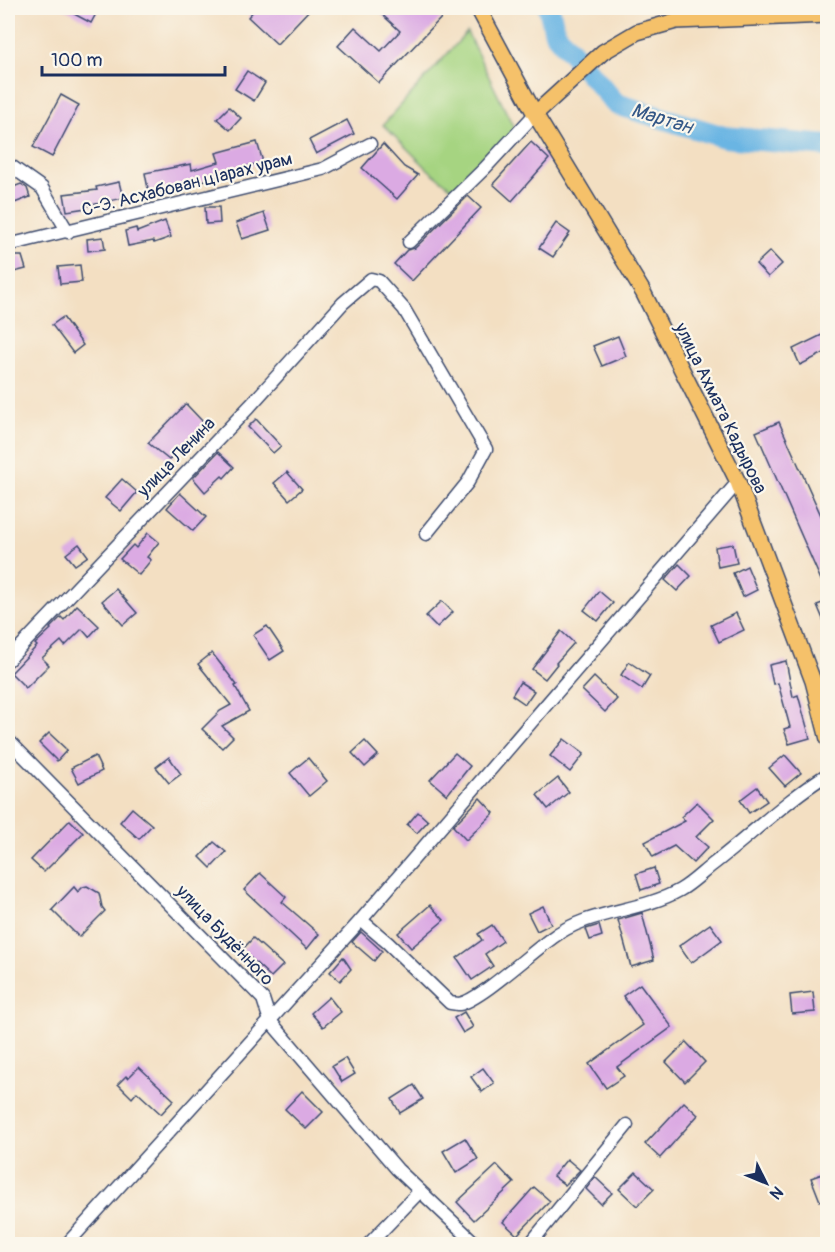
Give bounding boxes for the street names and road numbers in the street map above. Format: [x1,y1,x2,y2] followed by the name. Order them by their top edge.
[79,147,295,222] street label: С-Э. Асхабован цIарах урам
[669,318,772,497] street label: улица Ахмата Кадырова
[132,412,220,503] street label: улица Ленина
[170,879,279,991] street label: улица Будённого

